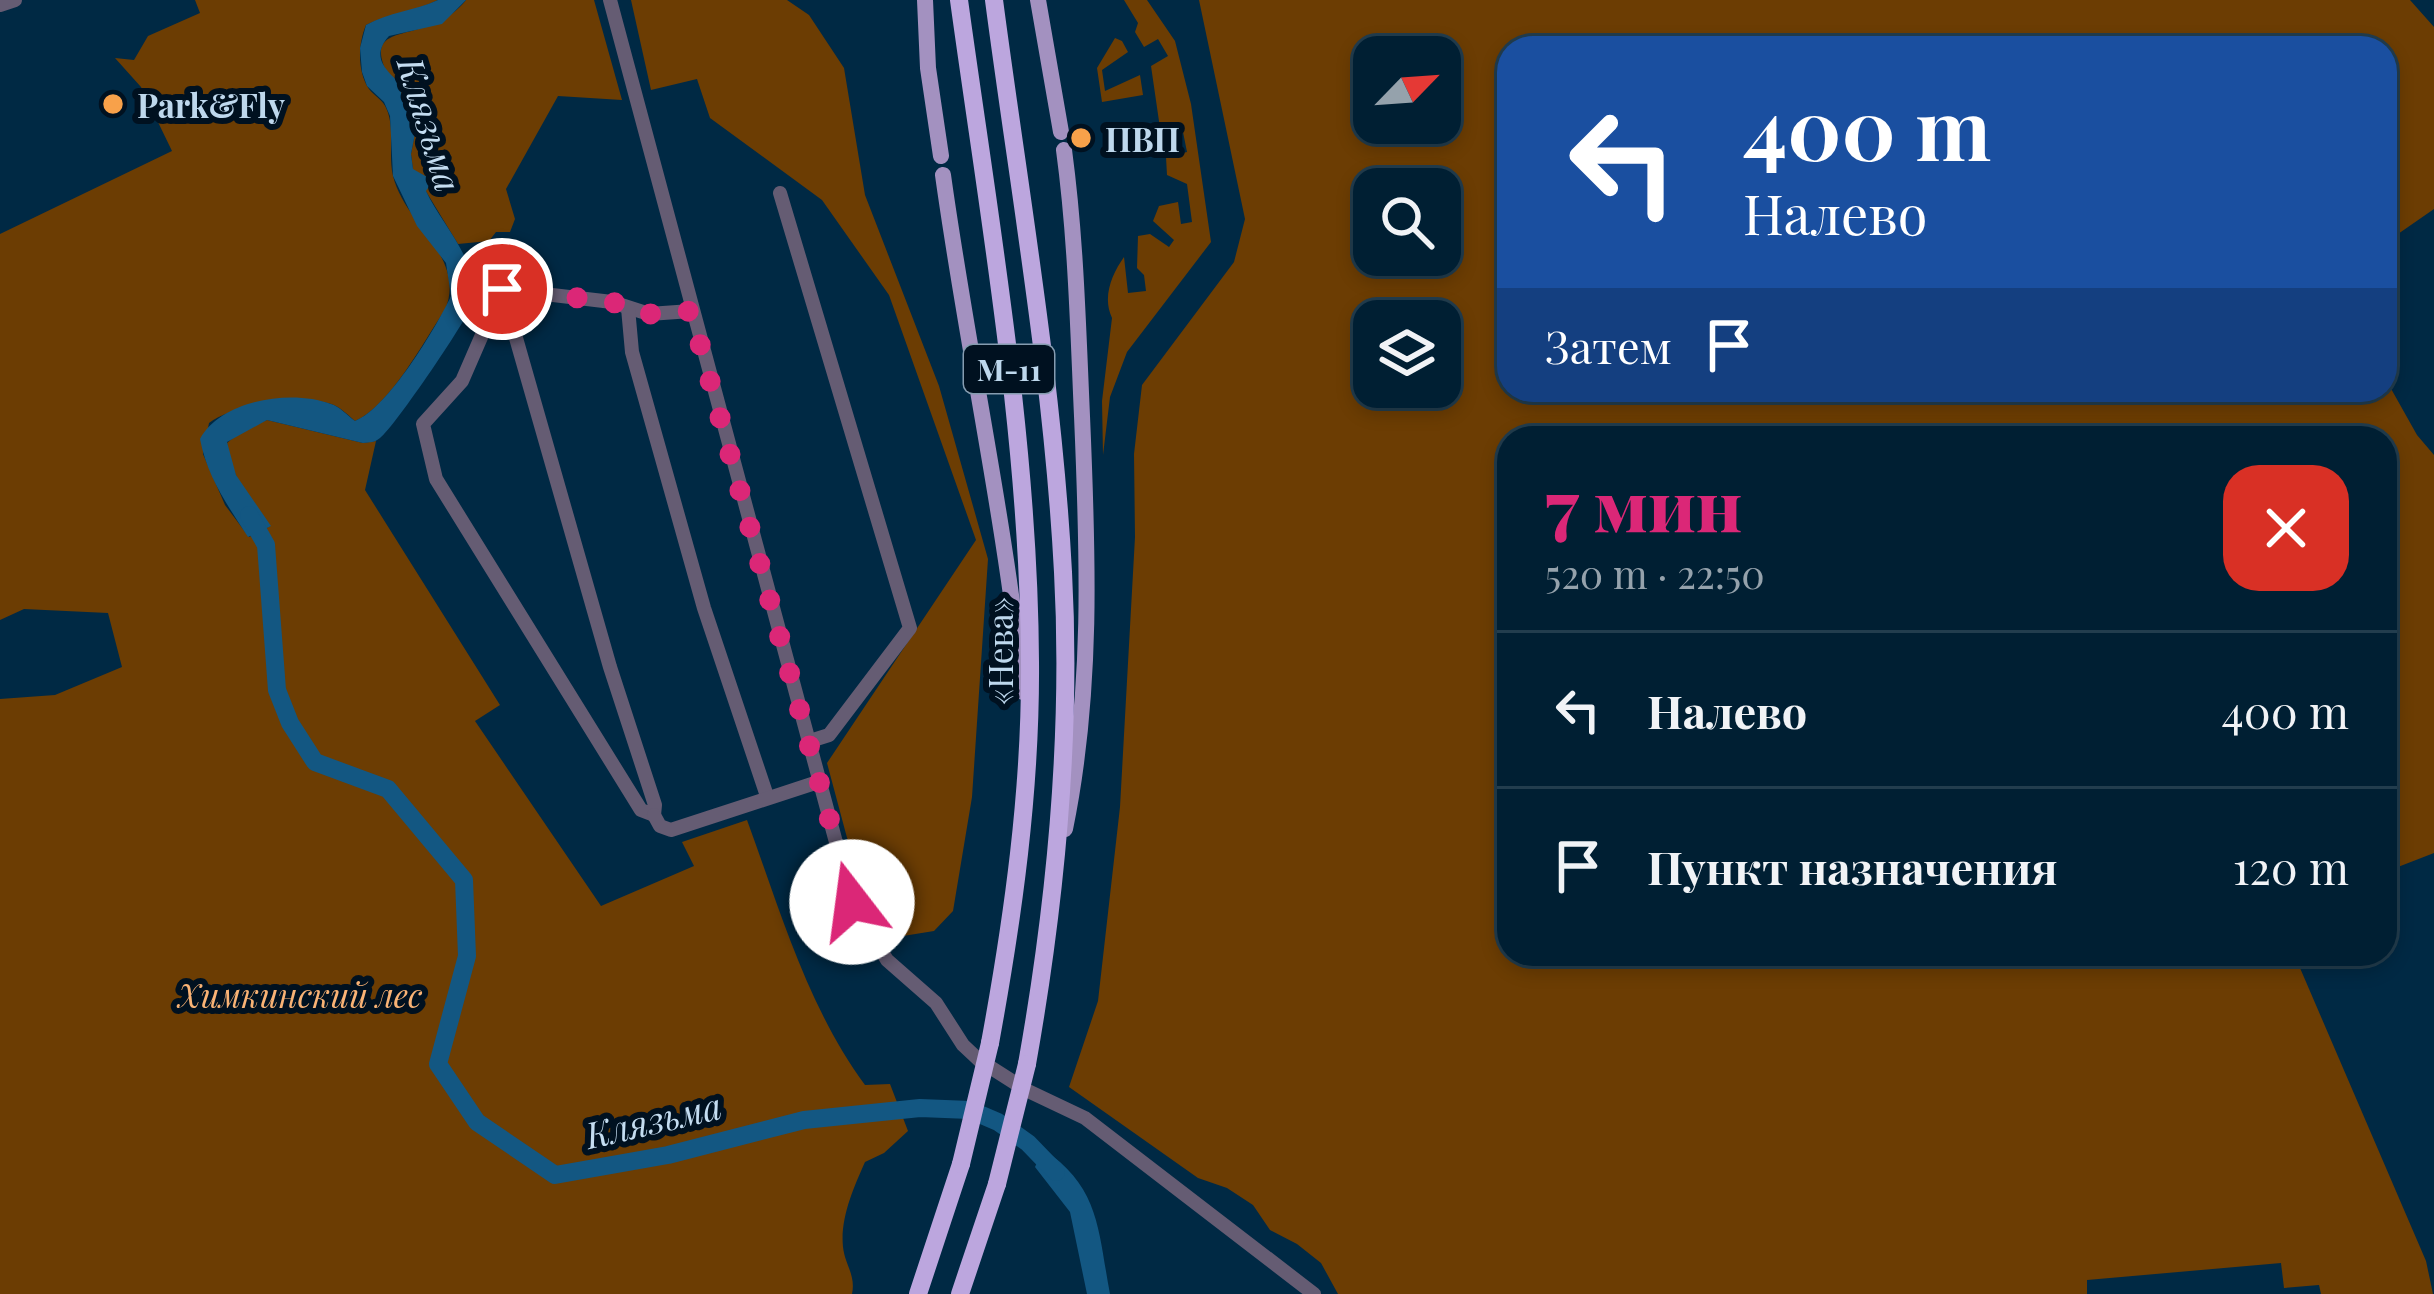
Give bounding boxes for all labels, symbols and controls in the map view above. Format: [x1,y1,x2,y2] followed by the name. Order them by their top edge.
[1353,36,1461,144] north arrow
[1353,36,1461,408] map controls
[387,49,474,197] water label: Клязьма
[1743,70,1991,182] text: 400 m
[137,82,285,126] place label: Park&Fly
[1545,84,1701,240] icon: left
[100,91,126,117] marker: Park&Fly
[1105,116,1180,160] place label: ПВП
[1068,125,1094,151] marker: ПВП
[1353,168,1461,276] button: search
[1743,177,1927,249] text: Налево
[451,238,553,340] pin
[469,256,535,322] icon: arrive
[1353,300,1461,408] button: layers
[1696,312,1762,378] icon: arrive
[1545,315,1672,375] text: Затем
[964,345,1054,393] road number: М-11
[1545,454,1742,550] text: 7 мин
[2223,465,2349,591] button: close
[1545,547,1765,599] text: 520 m · 22:50
[977,597,1021,705] street label: «Нева»
[1545,677,1611,743] icon: left
[1647,680,1807,740] text: Налево
[2222,680,2349,740] text: 400 m
[1545,833,1611,899] icon: arrive
[1647,836,2058,896] text: Пункт назначения
[2233,836,2349,896] text: 120 m
[789,839,915,965] position arrow
[176,972,423,1016] park label: Химкинский лес
[578,1080,726,1158] water label: Клязьма

